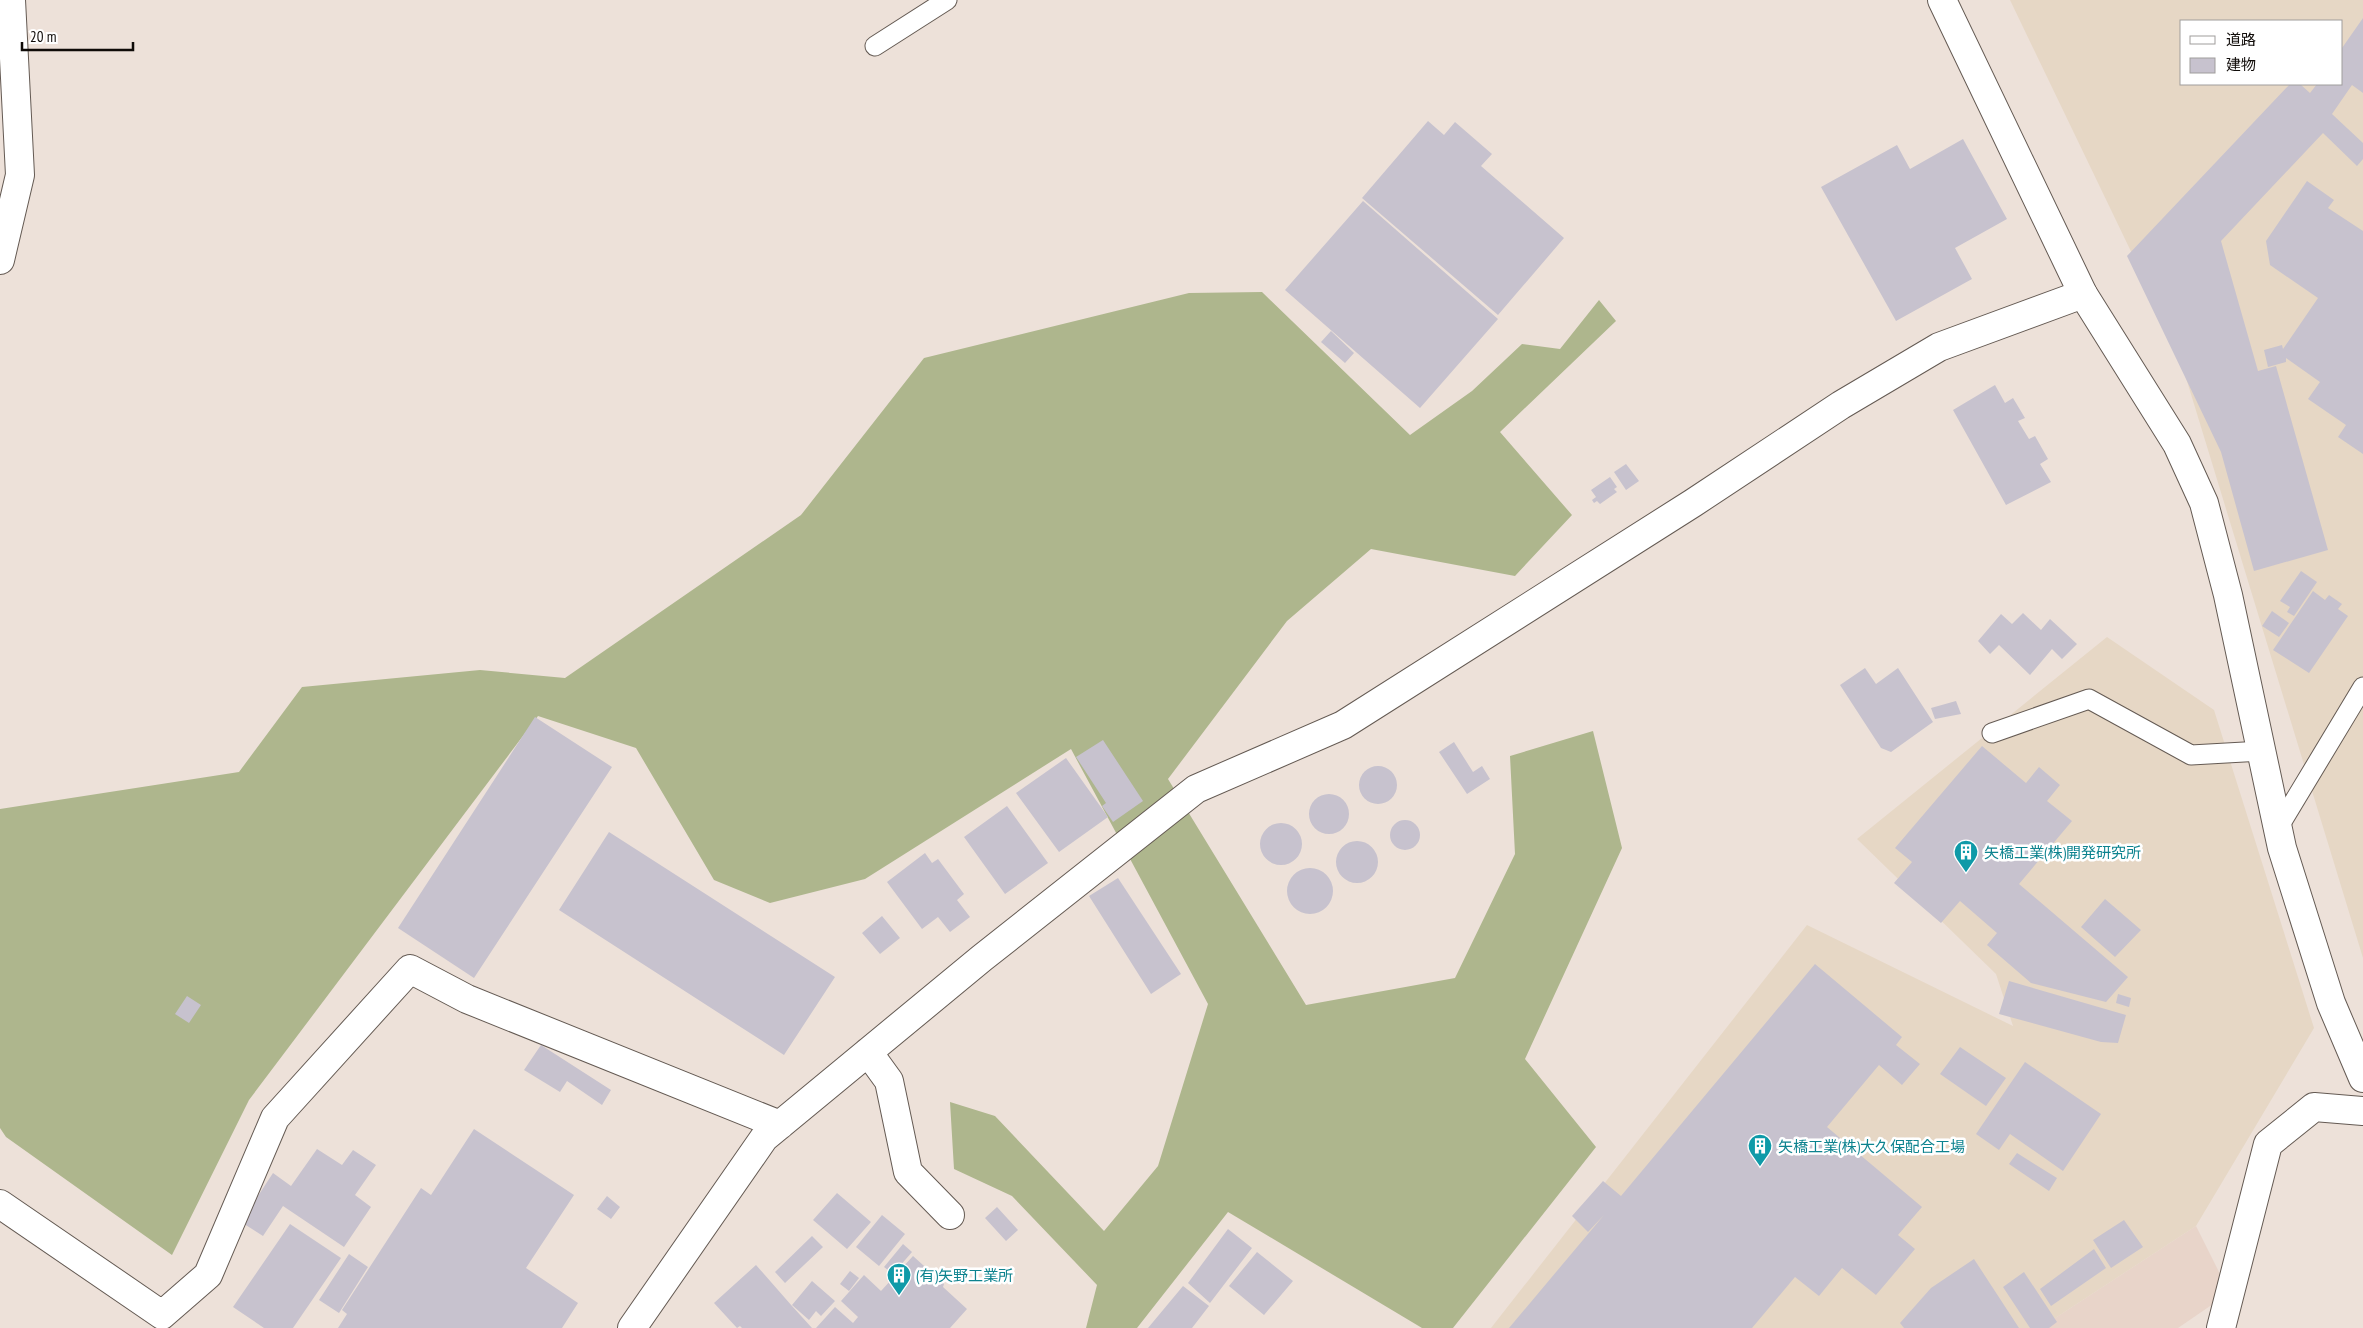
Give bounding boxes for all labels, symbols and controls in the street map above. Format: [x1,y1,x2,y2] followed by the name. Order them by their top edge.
[22,20,134,52] scale bar
[2180,20,2343,85] legend
[30,27,56,46] text: 20 m
[2226,30,2256,49] text: 道路
[2226,55,2256,74] text: 建物
[1953,839,1979,873] building icon: 矢橋工業(株)開発研究所
[1984,843,2141,862] place label: 矢橋工業(株)開発研究所
[1747,1133,1773,1167] building icon: 矢橋工業(株)大久保配合工場
[1778,1137,1965,1156] place label: 矢橋工業(株)大久保配合工場
[886,1262,912,1296] building icon: (有)矢野工業所
[916,1266,1013,1285] place label: (有)矢野工業所

